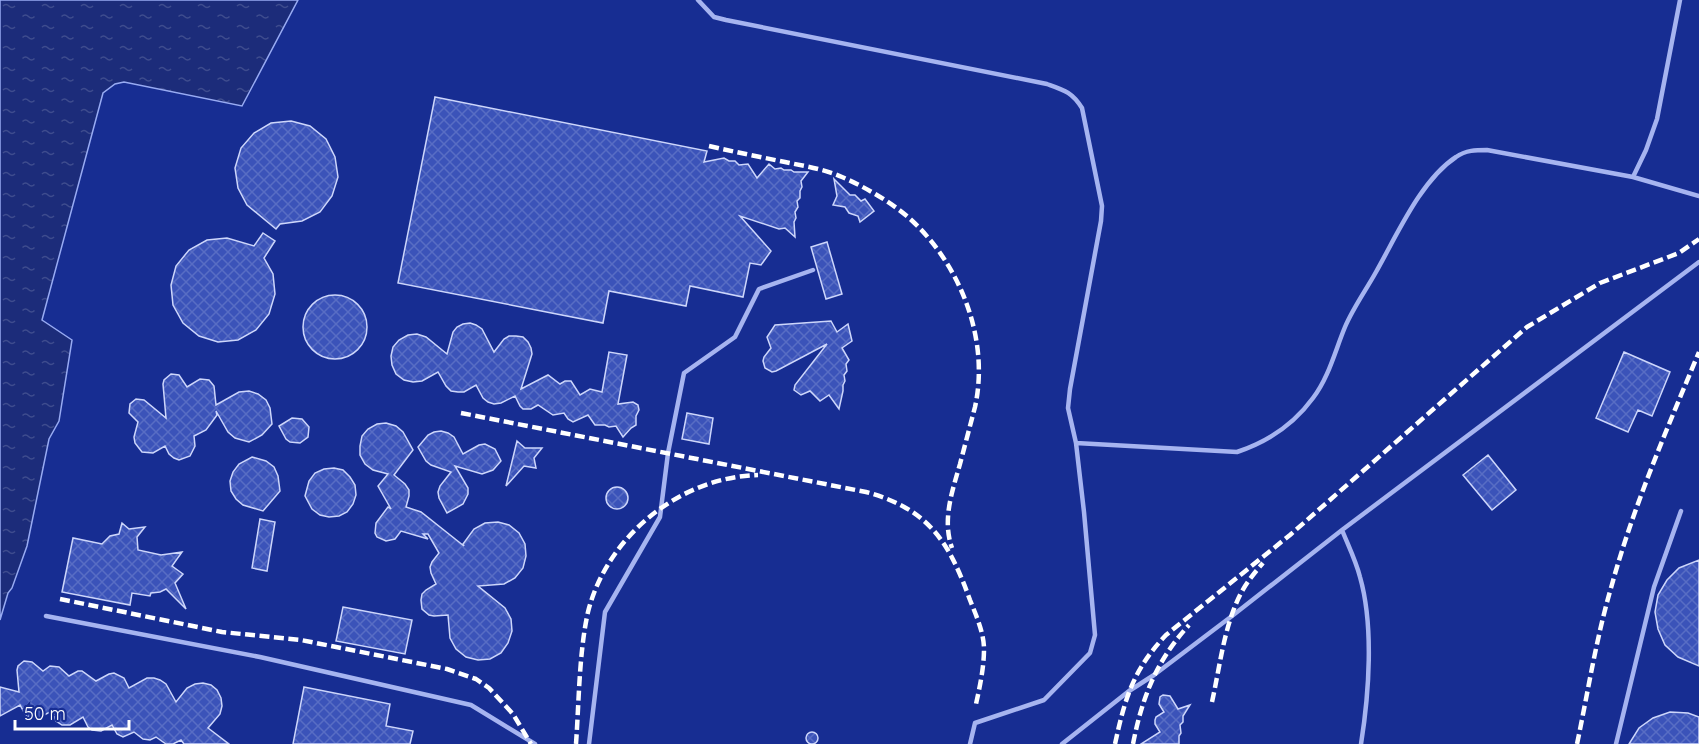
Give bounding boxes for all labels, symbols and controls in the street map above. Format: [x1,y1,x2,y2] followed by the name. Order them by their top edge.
[15,693,129,731] scale bar
[24,702,66,725] text: 50 m

